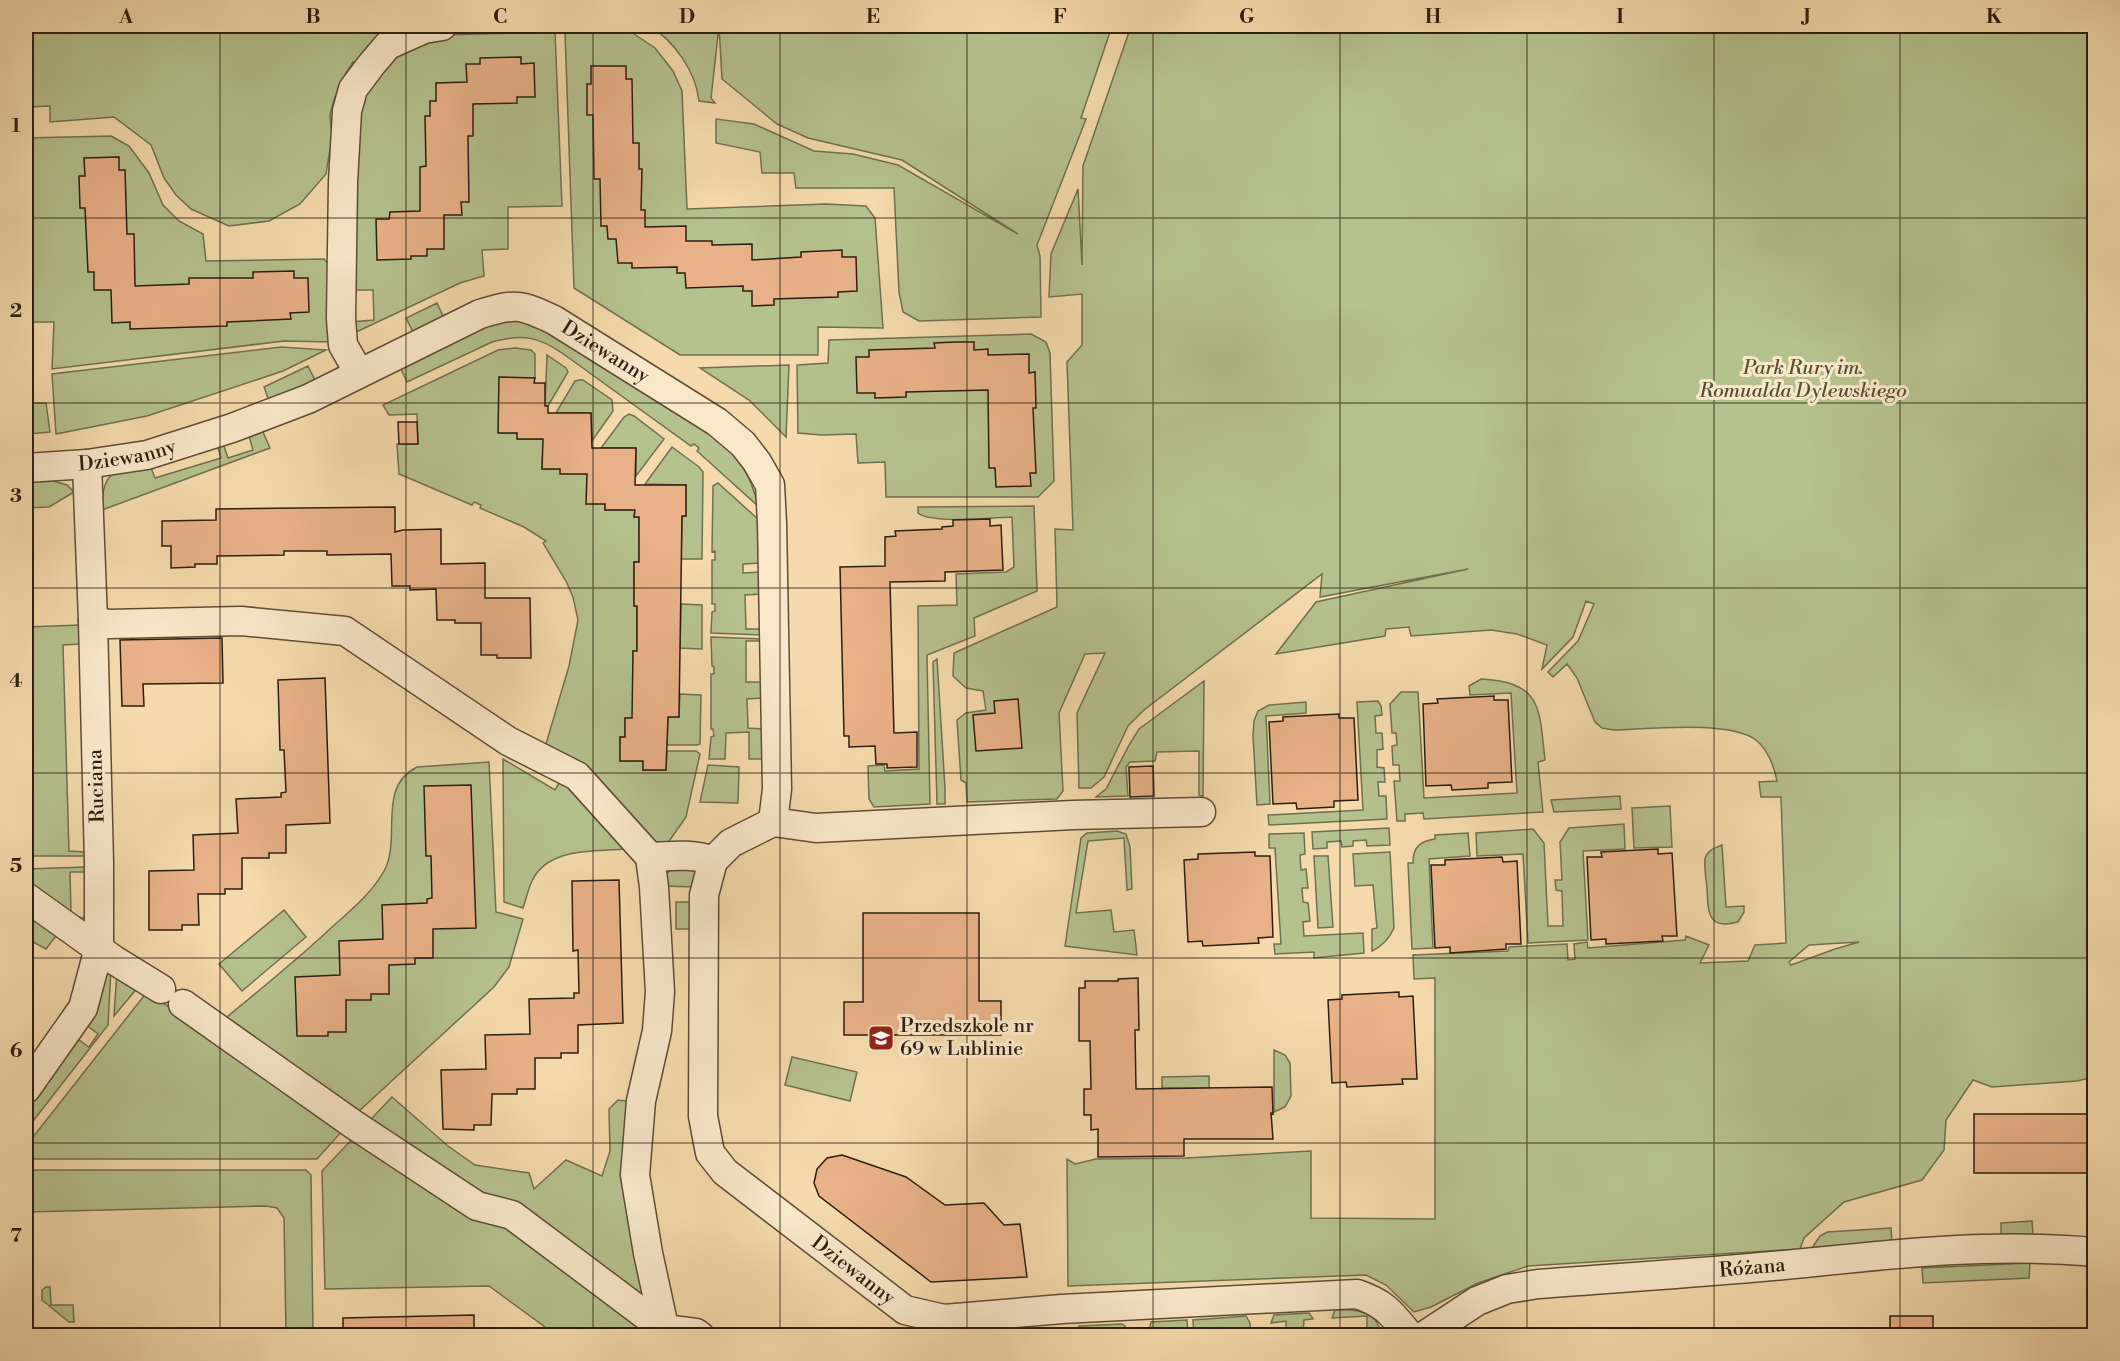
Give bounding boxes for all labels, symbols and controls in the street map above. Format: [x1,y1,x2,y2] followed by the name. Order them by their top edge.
[118,5,134,30] text: A
[305,5,321,30] text: B
[493,5,507,30] text: C
[679,5,695,30] text: D
[866,5,880,30] text: E
[1053,5,1067,30] text: F
[1239,5,1255,30] text: G
[1425,5,1442,30] text: H
[1616,5,1624,30] text: I
[1800,5,1811,30] text: J
[1986,5,2003,30] text: K
[11,114,21,139] text: 1
[10,299,22,324] text: 2
[557,315,654,389] street label: Dziewanny
[1698,356,1907,404] park label: Park Rury im. Romualda Dylewskiego
[77,434,179,477] street label: Dziewanny
[10,484,22,509] text: 3
[9,669,23,694] text: 4
[83,748,111,823] street label: Ruciana
[10,854,22,879] text: 5
[900,1014,1034,1062] place label: Przedszkole nr 69 w Lublinie
[866,1023,896,1053] school or university icon: Przedszkole nr 69 w Lublinie
[10,1039,23,1064] text: 6
[10,1224,22,1249] text: 7
[806,1230,900,1311] street label: Dziewanny
[1718,1252,1787,1283] street label: Różana

